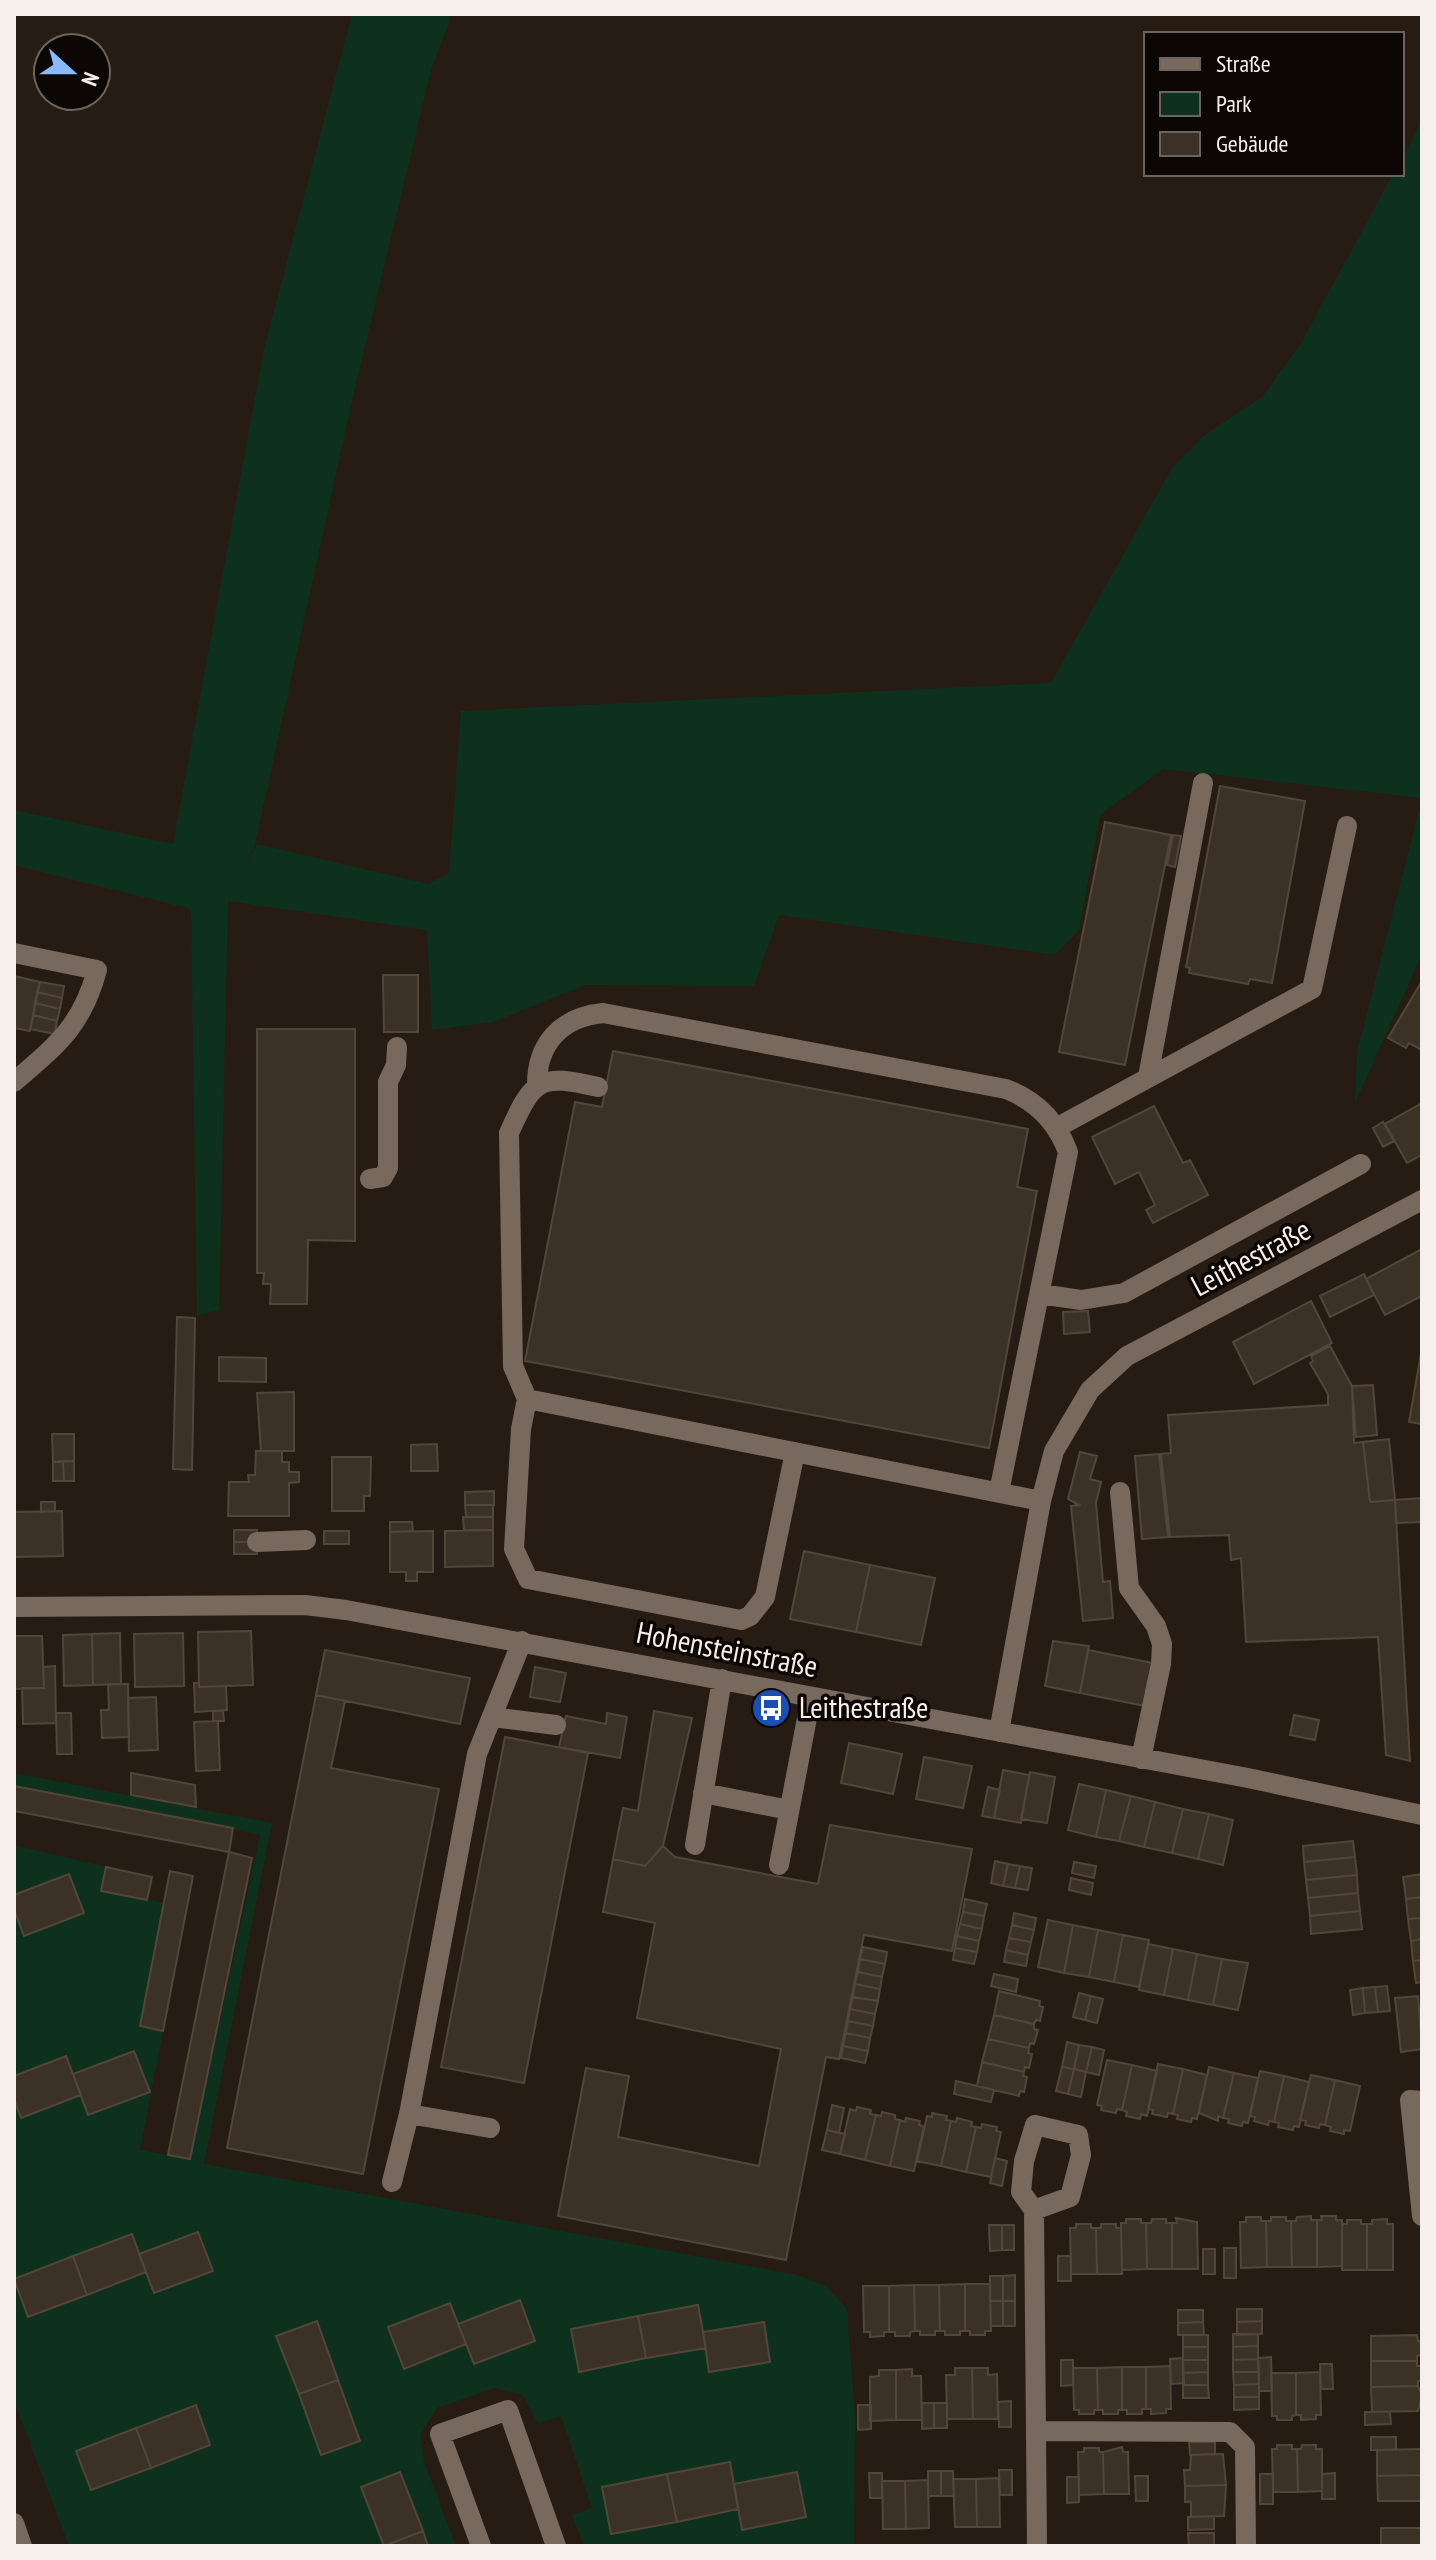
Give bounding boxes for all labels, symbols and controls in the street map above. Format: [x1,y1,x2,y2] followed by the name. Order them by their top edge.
[32,32,112,112] north arrow
[1144,32,1404,176] legend
[1216,48,1271,79] text: Straße
[75,69,106,90] text: N
[1216,88,1252,119] text: Park
[1216,128,1288,159] text: Gebäude
[1184,1209,1317,1304] street label: Leithestraße
[633,1612,821,1685] street label: Hohensteinstraße
[750,1687,792,1729] bus stop icon: Leithestraße
[799,1687,929,1726] place label: Leithestraße

